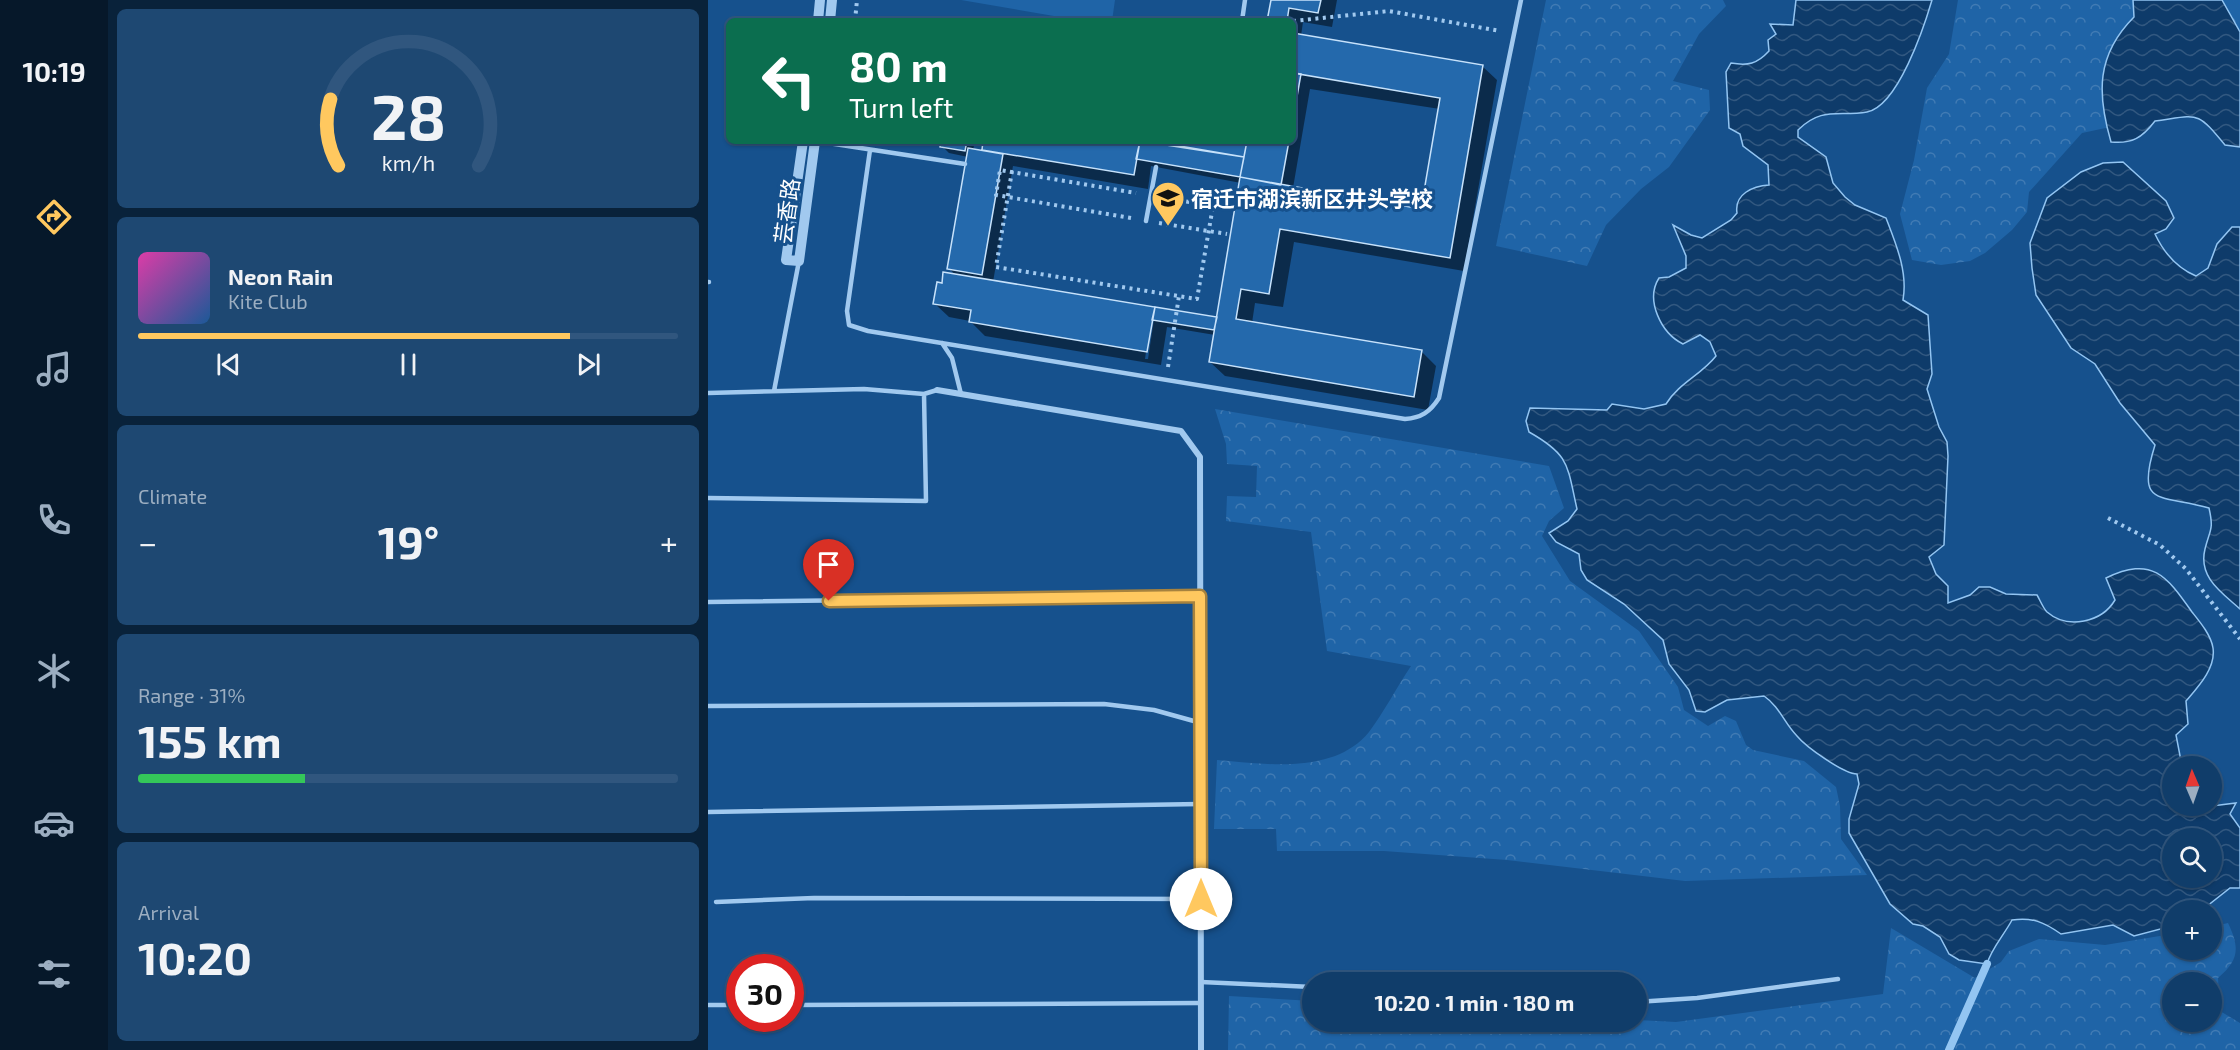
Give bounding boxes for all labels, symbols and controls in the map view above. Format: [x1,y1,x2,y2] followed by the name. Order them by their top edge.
[849,40,948,90] text: 80 m
[750,42,828,120] icon: left
[22,55,86,87] text: 10:19
[370,78,446,153] text: 28
[849,91,953,123] text: Turn left
[381,150,435,175] text: km/h
[769,177,803,245] street label: 芸香路
[1150,180,1186,227] school or university icon: 宿迁市湖滨新区井头学校
[1191,185,1433,211] place label: 宿迁市湖滨新区井头学校
[33,196,75,238] icon: directions
[228,263,333,289] text: Neon Rain
[228,289,308,313] text: Kite Club
[33,348,75,390] icon: music
[212,348,245,381] icon: previous
[392,348,425,381] icon: pause
[572,348,605,381] icon: next
[138,484,207,508] text: Climate
[33,499,75,541] icon: phone
[378,514,439,568] text: 19°
[138,522,157,562] text: −
[660,522,678,562] text: +
[803,539,854,601] pin
[812,548,845,581] icon: arrive
[33,650,75,692] icon: climate
[138,683,245,707] text: Range · 31%
[138,713,282,767] text: 155 km
[2162,756,2222,816] north arrow
[2162,756,2222,1032] map controls
[33,802,75,844] icon: car
[2162,828,2222,888] button: search
[1169,867,1233,931] position arrow
[138,900,199,924] text: Arrival
[2162,900,2222,960] button: +
[138,930,252,984] text: 10:20
[33,953,75,995] icon: filters
[726,954,804,1032] speed limit sign: 30
[2162,972,2222,1032] button: −
[1375,989,1574,1015] text: 10:20 · 1 min · 180 m

